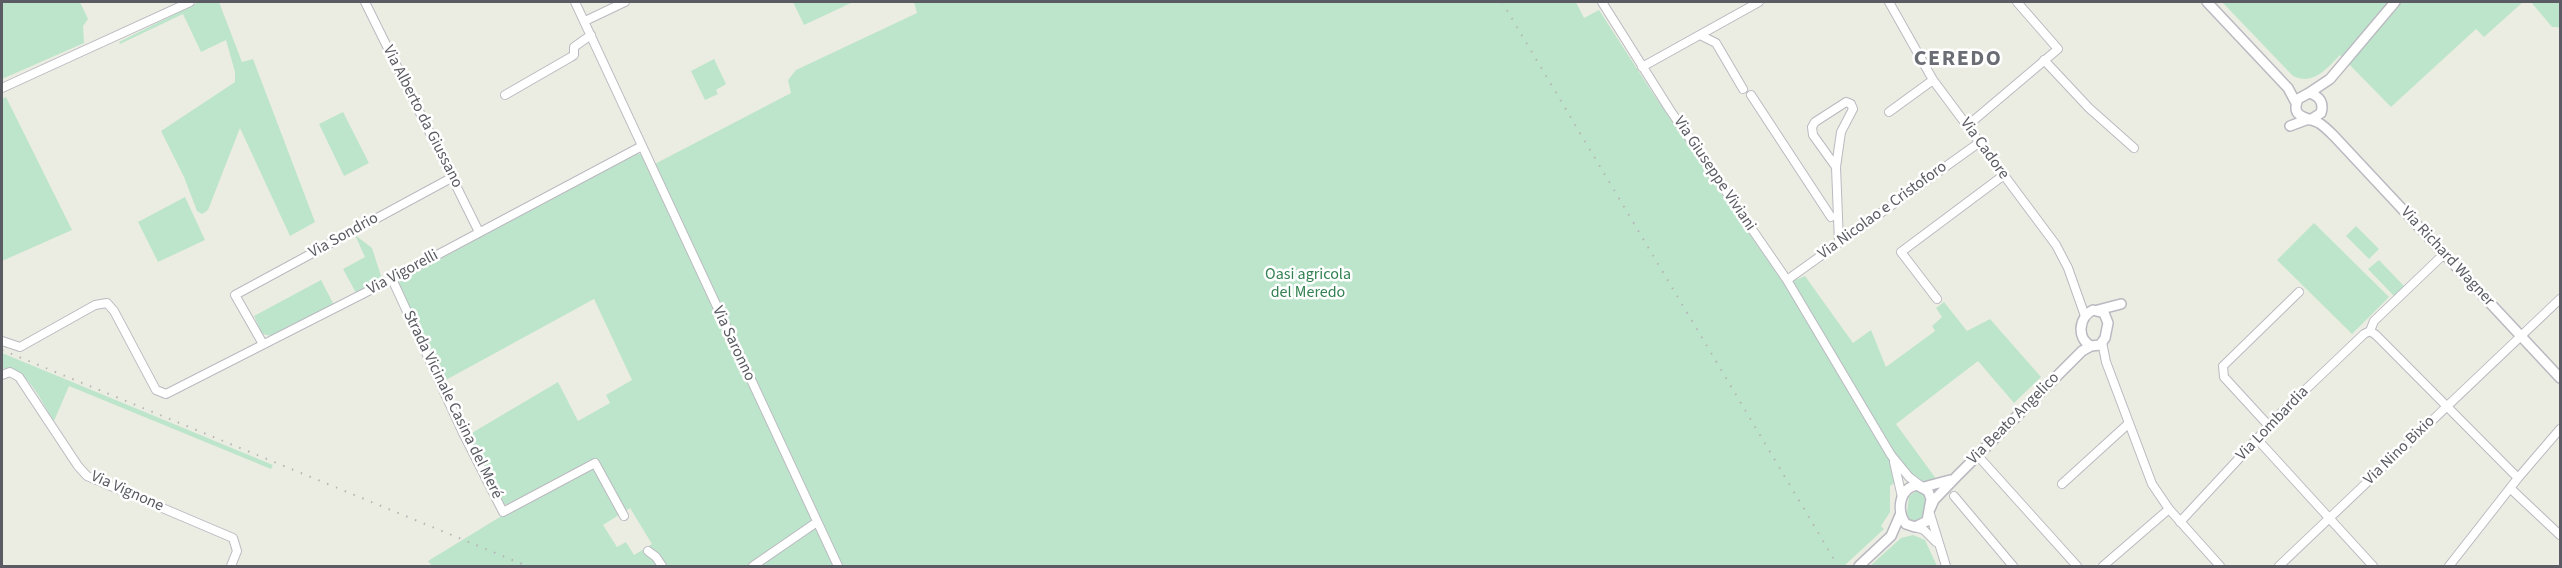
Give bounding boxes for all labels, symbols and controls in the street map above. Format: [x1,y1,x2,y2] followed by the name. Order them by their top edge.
[378,43,466,191] street label: Via Alberto da Giussano
[1914,47,2002,73] district label: CEREDO
[1669,113,1759,235] street label: Via Giuseppe Viviani
[1955,114,2013,184] street label: Via Cadore
[1815,158,1951,264] street label: Via Nicolao e Cristoforo
[2396,203,2498,311] street label: Via Richard Wagner
[306,209,382,263] street label: Via Sondrio
[364,246,442,300] street label: Via Vigorelli
[1265,265,1351,303] park label: Oasi agricola del Meredo
[707,304,759,384] street label: Via Saronno
[398,308,506,502] street label: Strada Vicinale Casina del Meré
[1964,369,2064,469] street label: Via Beato Angelico
[2233,383,2313,465] street label: Via Lombardia
[2360,412,2440,490] street label: Via Nino Bixio
[88,467,166,517] street label: Via Vignone

